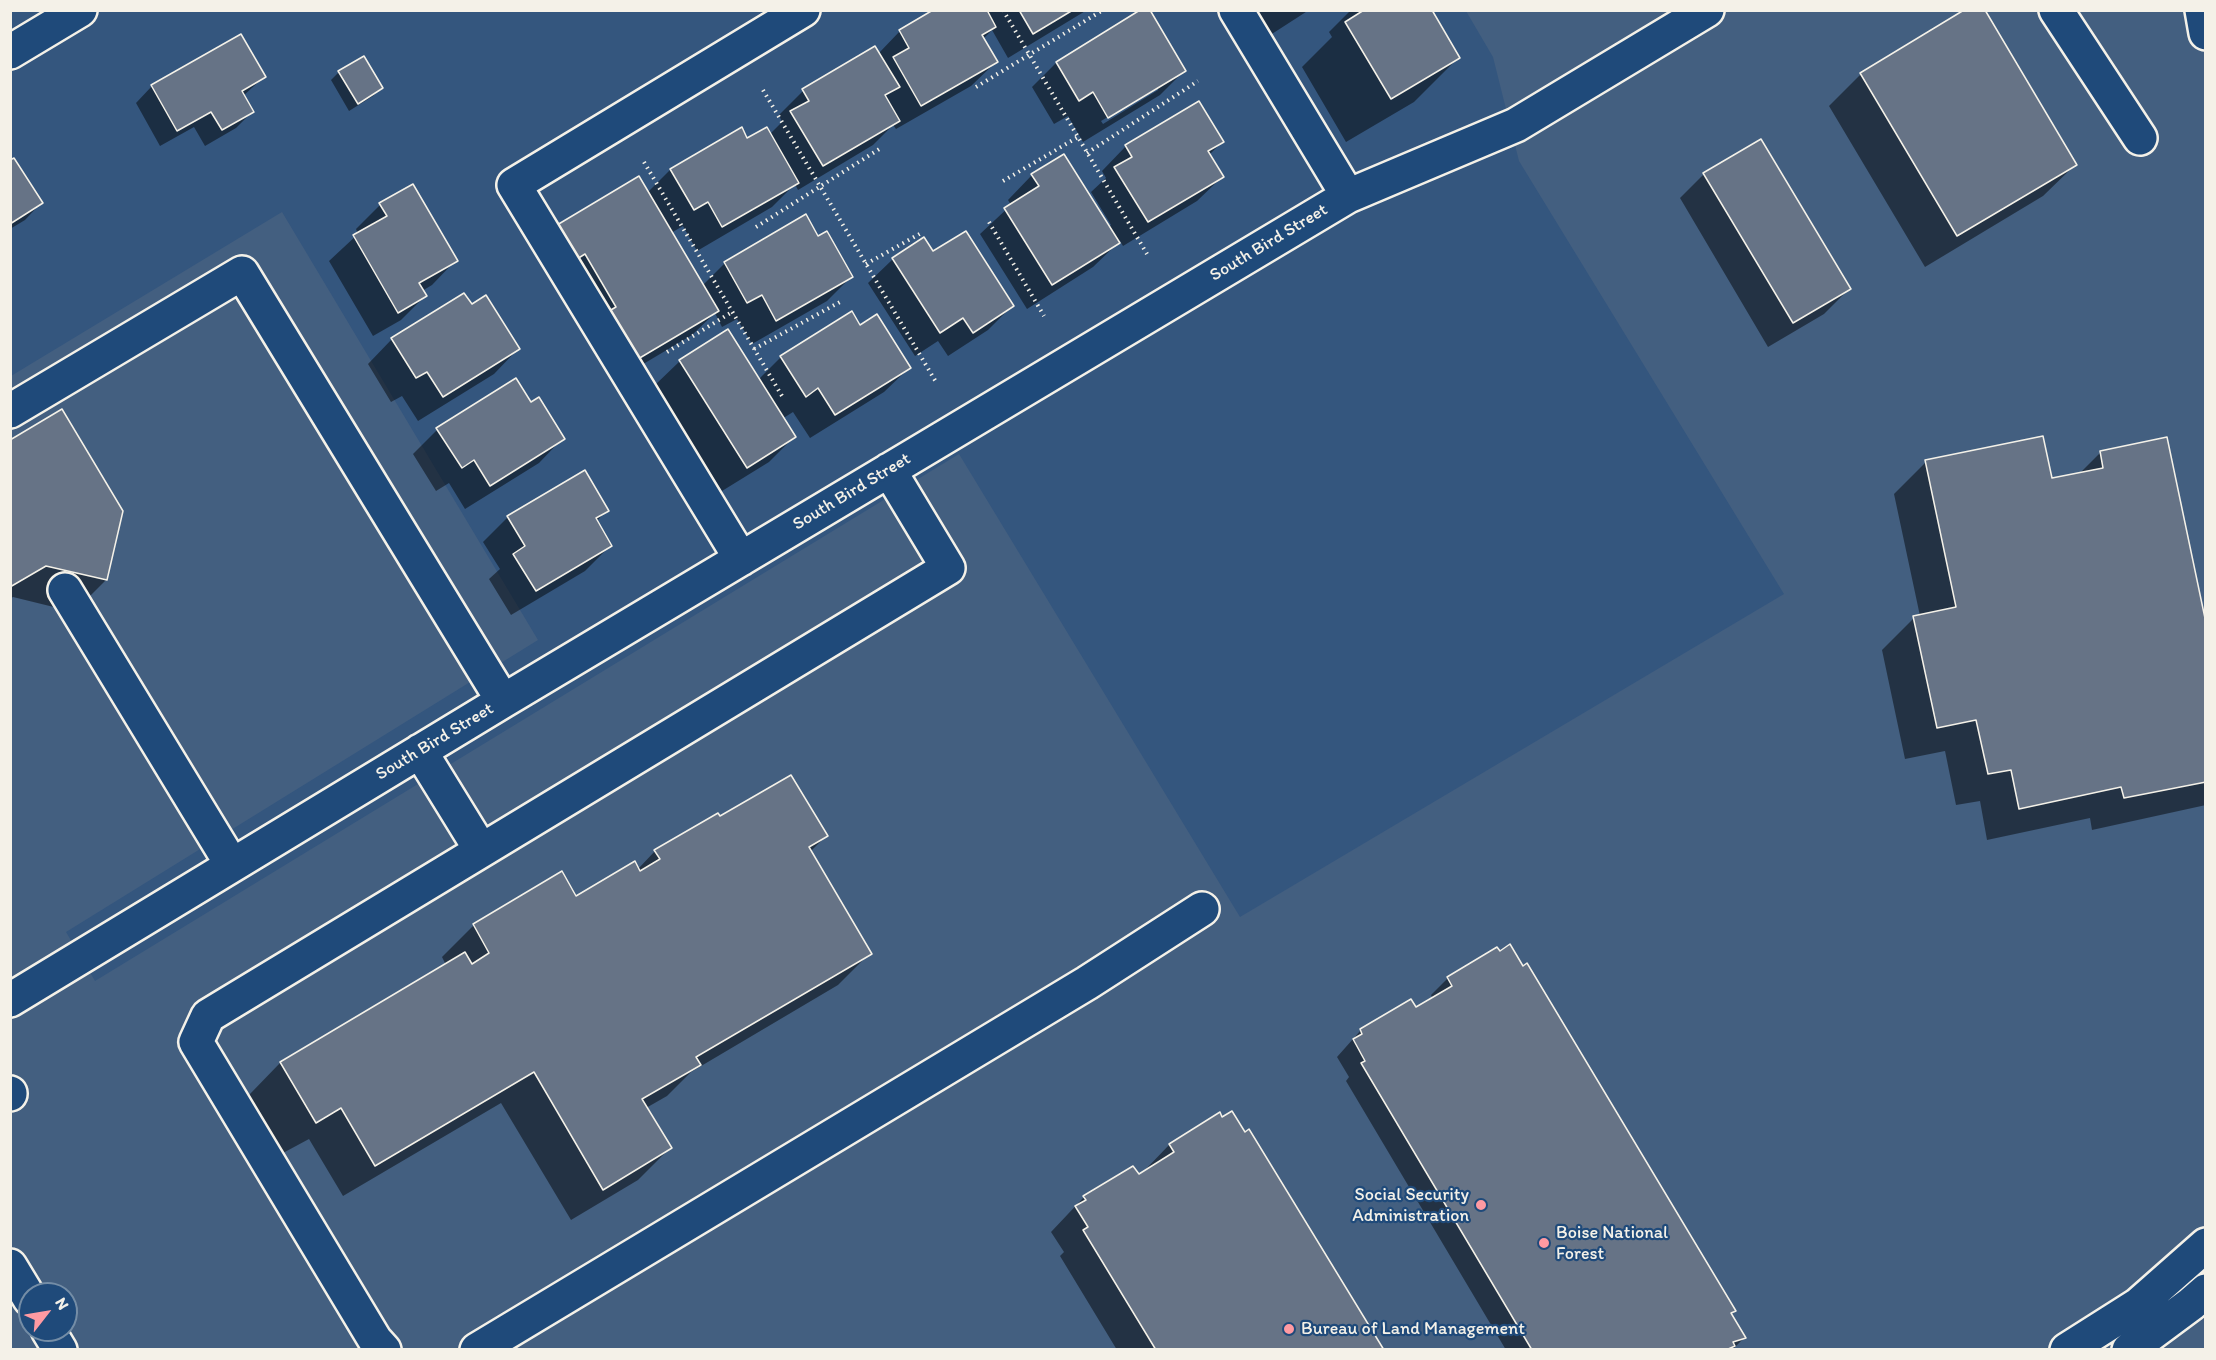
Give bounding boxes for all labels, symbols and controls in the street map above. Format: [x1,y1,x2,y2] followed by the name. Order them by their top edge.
[1206,199,1332,287] street label: South Bird Street
[789,448,915,536] street label: South Bird Street
[372,698,498,786] street label: South Bird Street
[1352,1184,1469,1226] place label: Social Security Administration
[1474,1198,1488,1212] marker: Social Security Administration
[1556,1222,1668,1264] place label: Boise National Forest
[1537,1236,1551,1250] marker: Boise National Forest
[18,1282,78,1342] north arrow
[51,1294,73,1313] text: N
[1301,1318,1525,1340] place label: Bureau of Land Management
[1282,1322,1296,1336] marker: Bureau of Land Management

